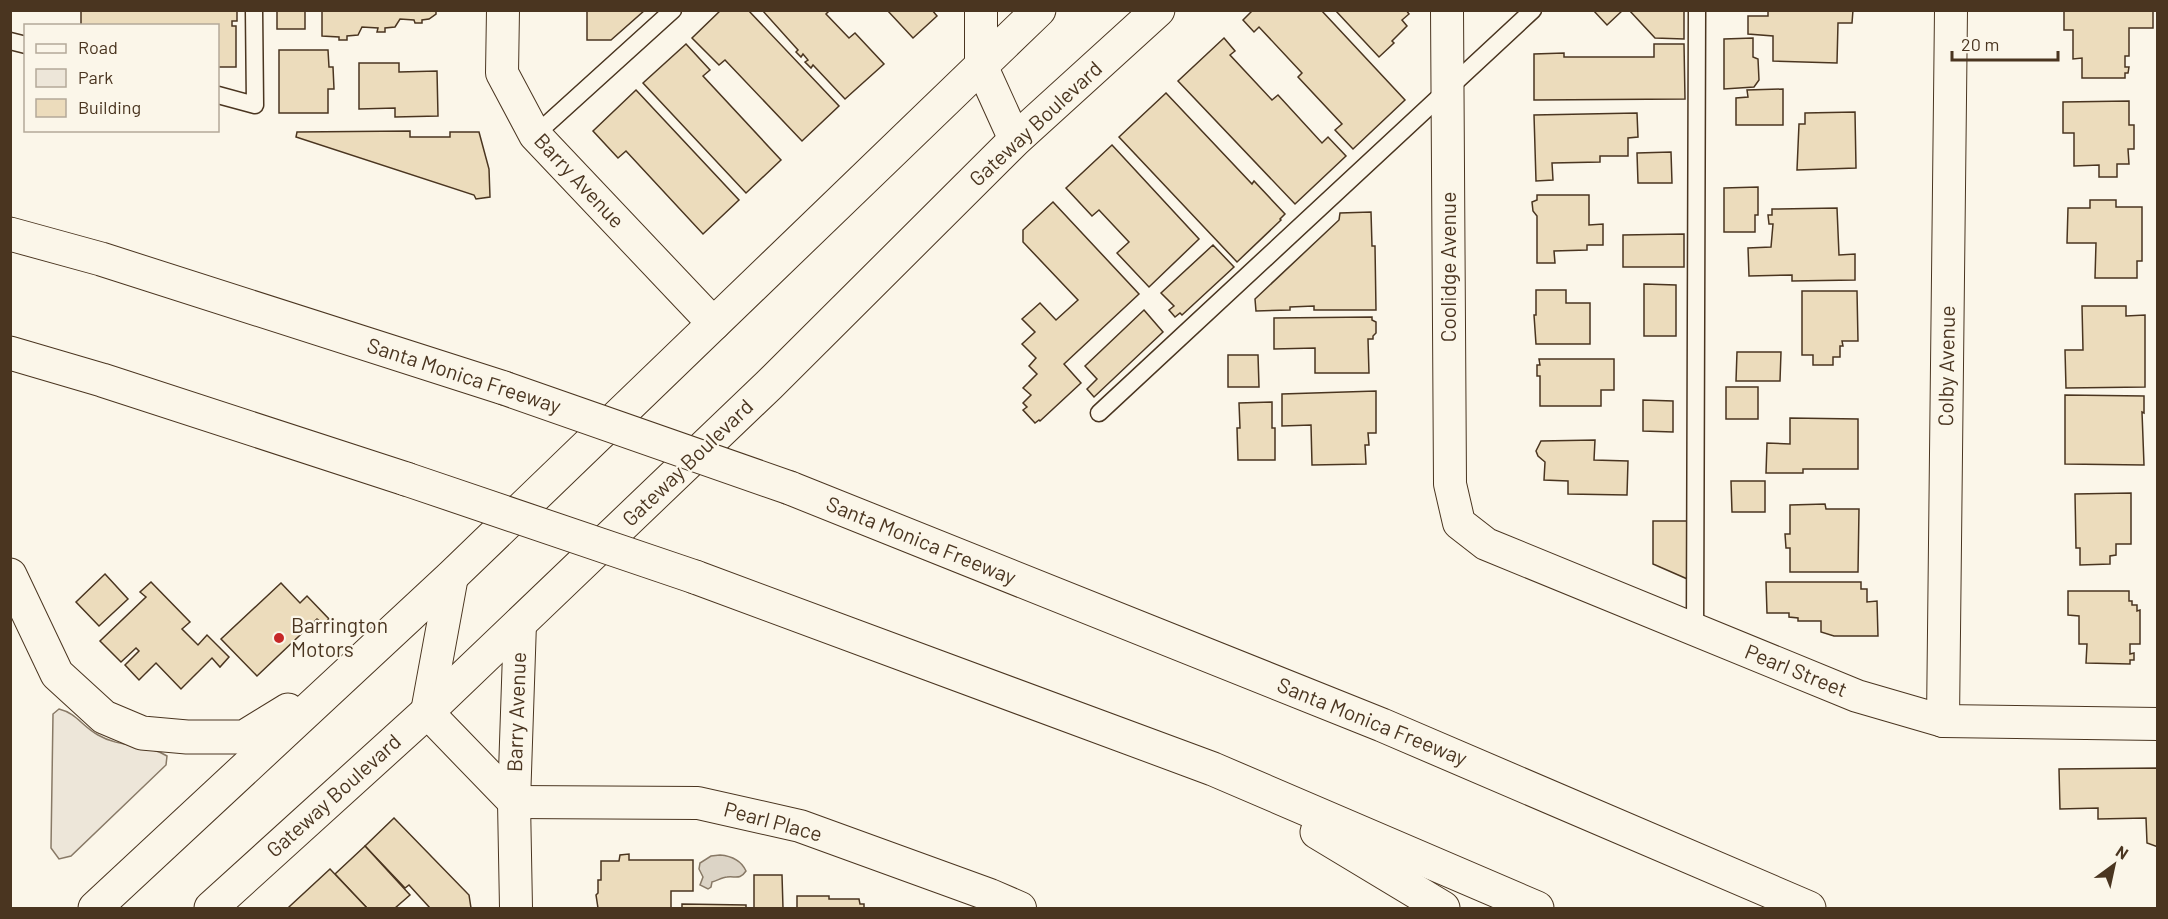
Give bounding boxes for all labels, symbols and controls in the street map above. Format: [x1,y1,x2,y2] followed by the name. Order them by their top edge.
[24,24,219,132] legend
[1952,24,2058,62] scale bar
[1961,33,1999,55] text: 20 m
[78,36,118,58] text: Road
[964,55,1106,191] street label: Gateway Boulevard
[78,66,113,88] text: Park
[78,96,141,118] text: Building
[530,127,630,232] street label: Barry Avenue
[1435,192,1460,342] street label: Coolidge Avenue
[1932,305,1959,427] street label: Colby Avenue
[364,331,565,418] street label: Santa Monica Freeway
[616,393,758,531] street label: Gateway Boulevard
[823,490,1020,589] street label: Santa Monica Freeway
[291,612,388,661] place label: Barrington Motors
[272,631,286,645] marker: Barrington Motors
[1742,638,1851,701] street label: Pearl Street
[501,651,530,772] street label: Barry Avenue
[1274,671,1471,770] street label: Santa Monica Freeway
[261,728,405,862] street label: Gateway Boulevard
[722,795,825,846] street label: Pearl Place
[2084,835,2144,895] north arrow
[2113,841,2132,863] text: N

